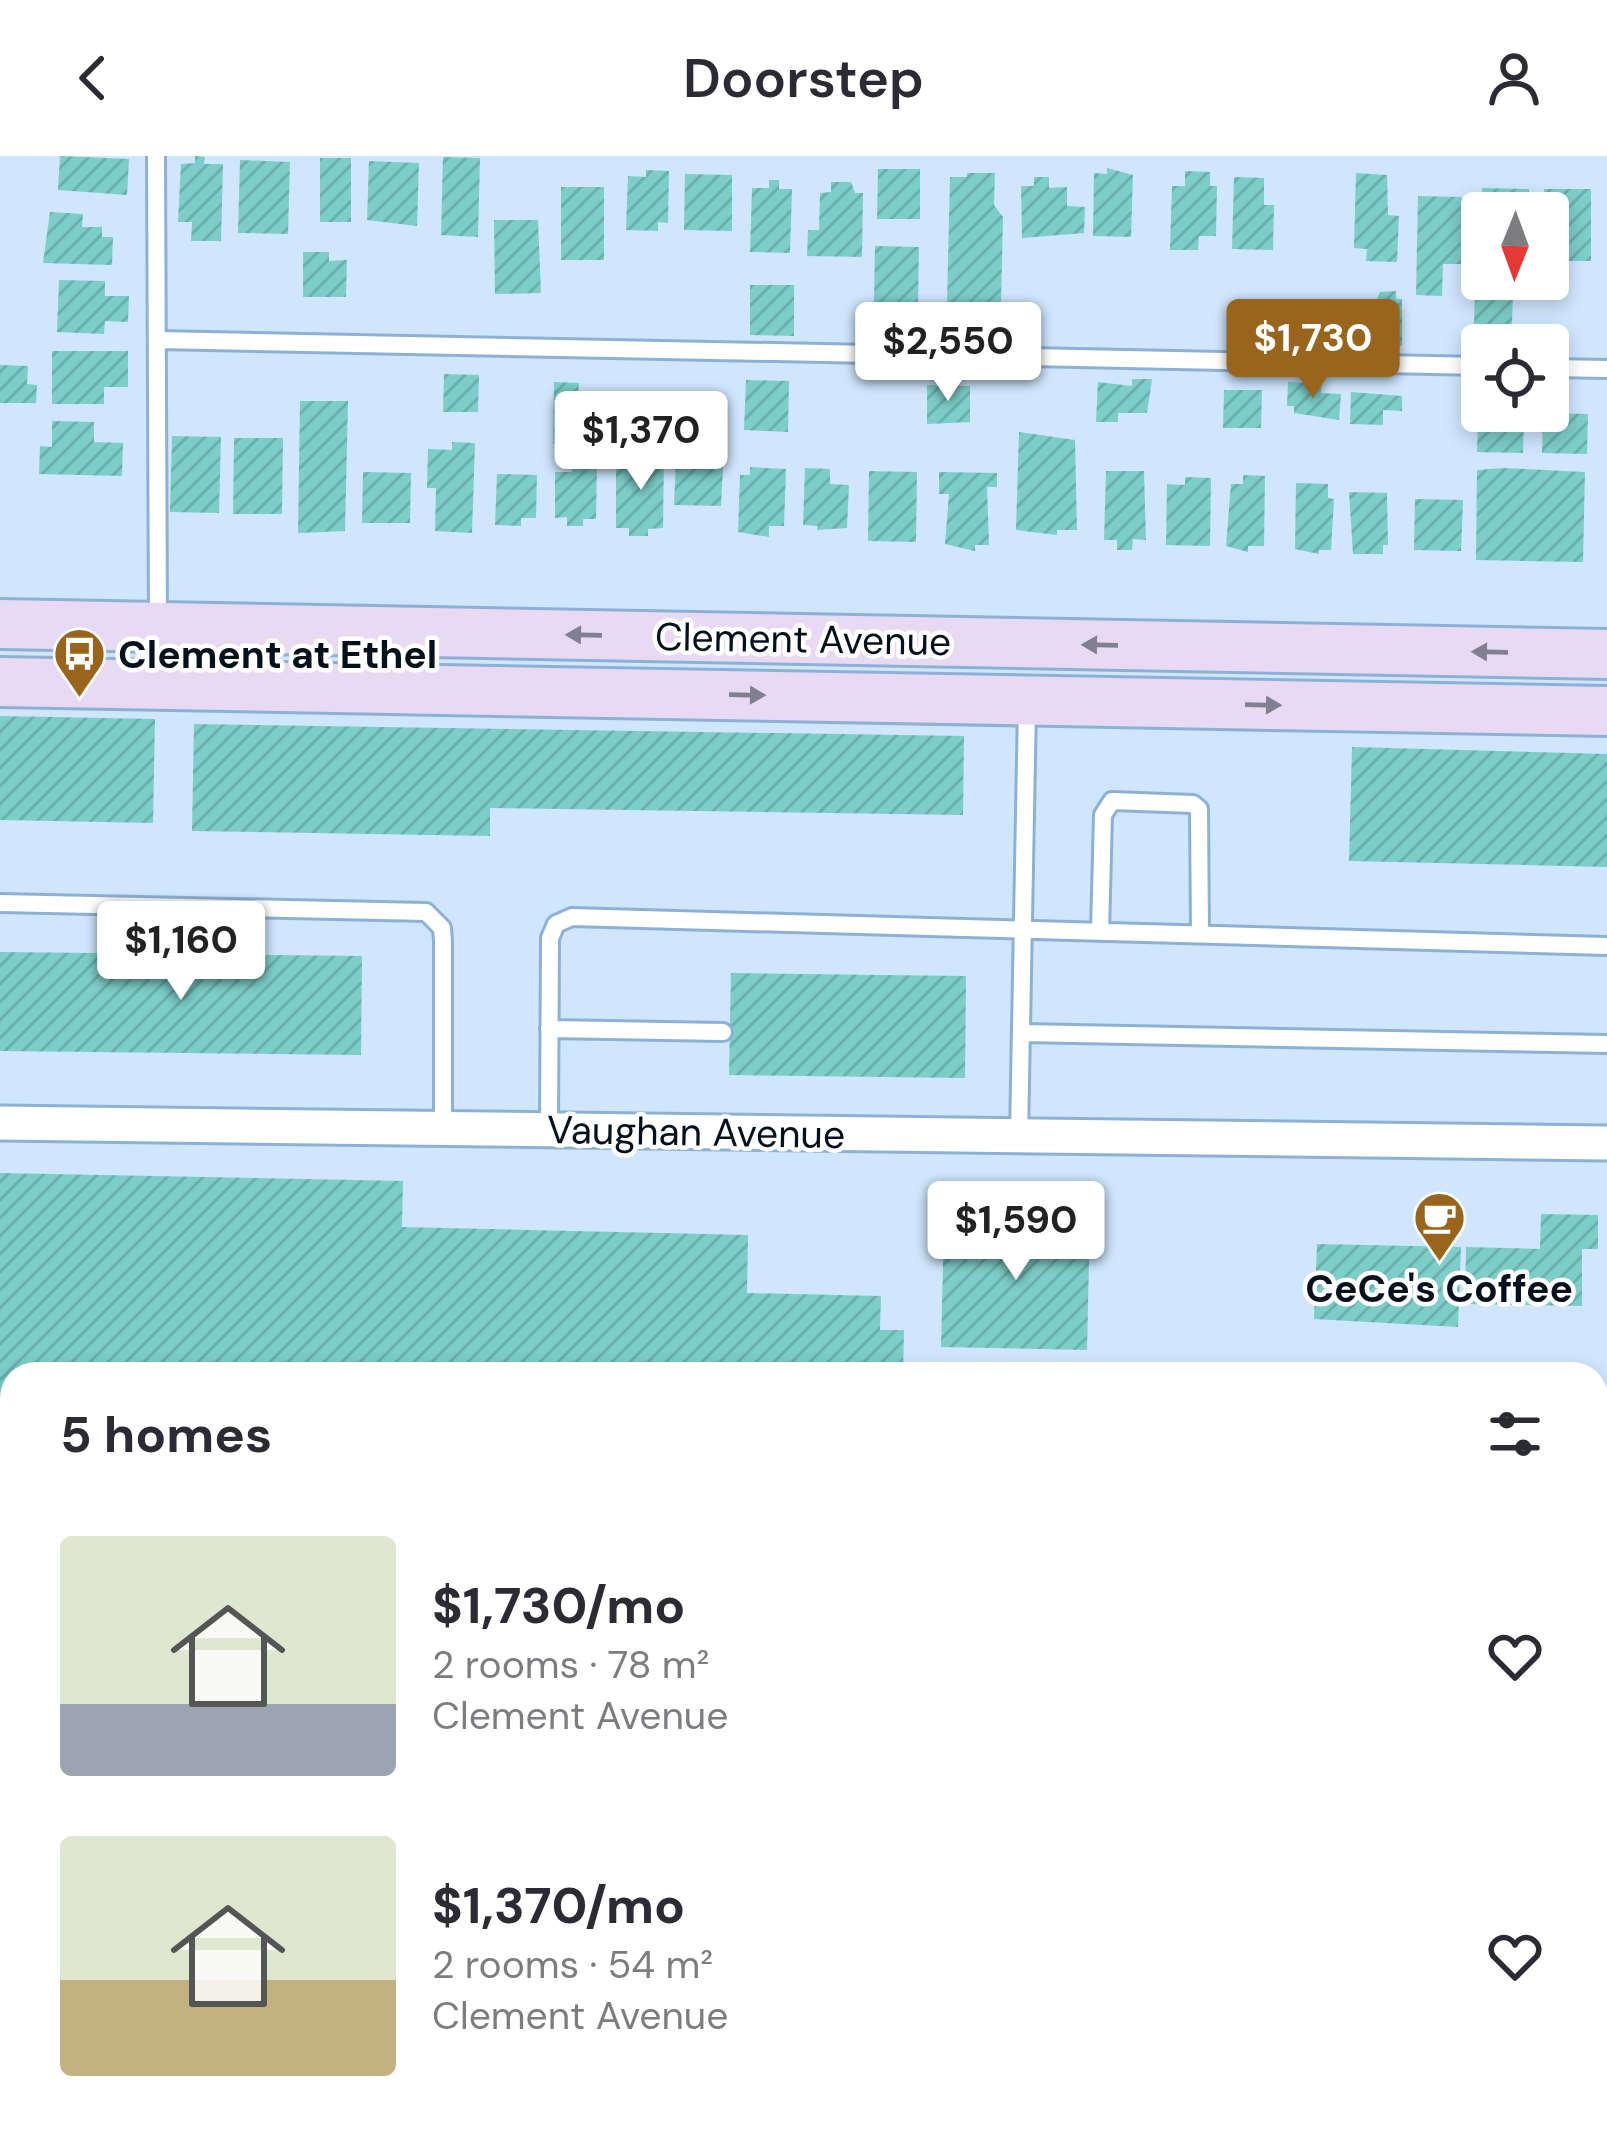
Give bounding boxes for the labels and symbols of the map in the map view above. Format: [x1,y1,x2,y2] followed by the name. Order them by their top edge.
[1461,192,1569,300] north arrow
[1215,299,1411,401] pin: $1,730
[850,302,1046,404] pin: $2,550
[543,391,739,493] pin: $1,370
[654,611,952,667] street label: Clement Avenue
[564,625,602,644] one-way arrow
[51,626,107,700] bus stop icon: Clement at Ethel
[118,629,437,680] place label: Clement at Ethel
[1080,635,1118,654] one-way arrow
[1470,642,1508,662] one-way arrow
[729,685,767,705] one-way arrow
[1245,695,1283,714] one-way arrow
[83,901,279,1003] pin: $1,160
[546,1104,846,1160] street label: Vaughan Avenue
[918,1181,1114,1283] pin: $1,590
[1411,1190,1467,1264] cafe icon: CeCe's Coffee
[1305,1263,1573,1314] place label: CeCe's Coffee

